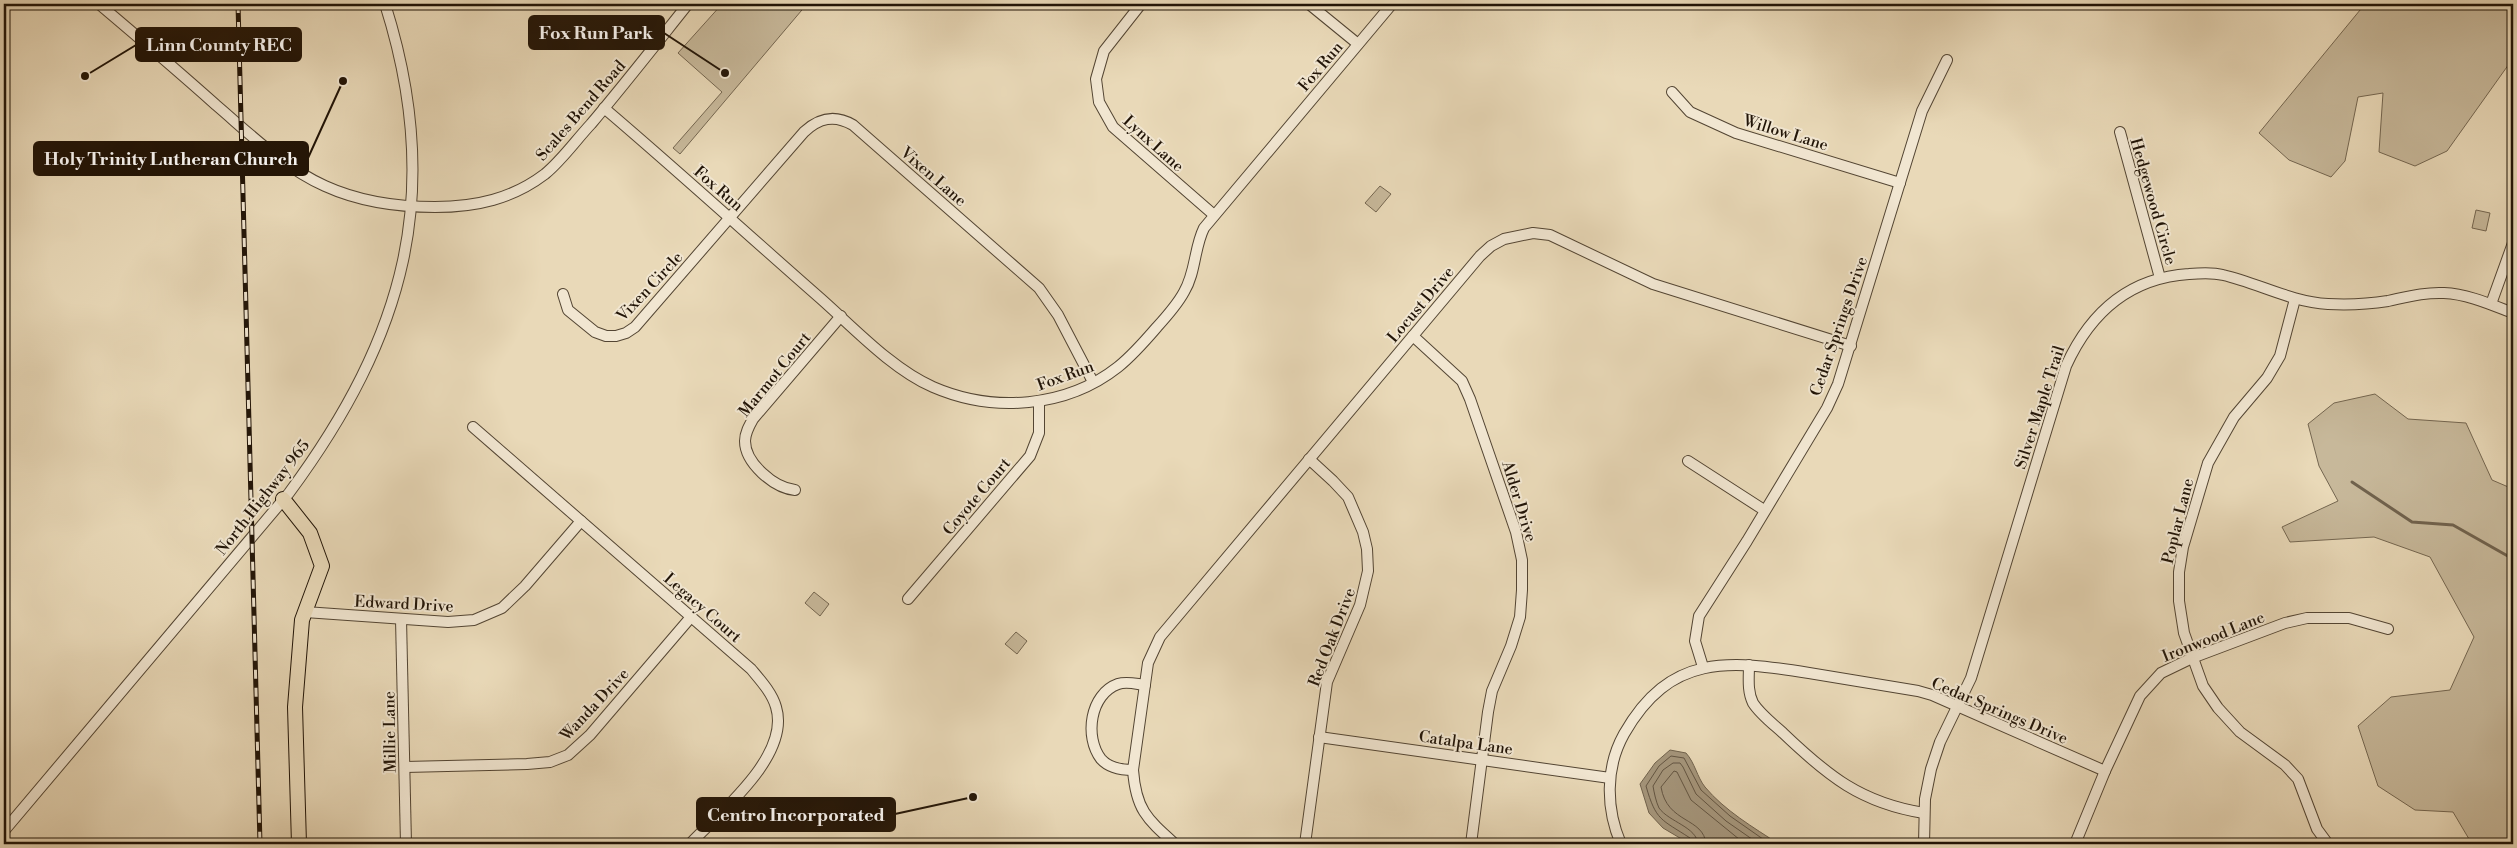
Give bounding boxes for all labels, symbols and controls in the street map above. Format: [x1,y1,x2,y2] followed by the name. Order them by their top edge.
[529,16,664,49] callout: Fox Run Park
[539,22,654,45] text: Fox Run Park
[136,28,301,61] callout: Linn County REC
[146,34,292,57] text: Linn County REC
[1294,37,1348,96] street label: Fox Run
[532,56,630,165] street label: Scales Bend Road
[1740,110,1831,155] street label: Willow Lane
[1119,111,1188,176] street label: Lynx Lane
[2125,135,2181,267] street label: Hedgewood Circle
[34,142,308,175] callout: Holy Trinity Lutheran Church
[896,142,970,211] street label: Vixen Lane
[44,148,298,171] text: Holy Trinity Lutheran Church
[689,162,748,216] street label: Fox Run
[612,248,687,327] street label: Vixen Circle
[1806,254,1872,399] street label: Cedar Springs Drive
[1383,262,1459,347] street label: Locust Drive
[734,328,815,421] street label: Marmot Court
[2011,343,2069,471] street label: Silver Maple Trail
[1034,356,1097,395] street label: Fox Run
[212,436,314,559] street label: North Highway 965
[939,454,1015,539] street label: Coyote Court
[1497,457,1541,544] street label: Alder Drive
[2158,476,2198,566] street label: Poplar Lane
[659,569,746,647] street label: Legacy Court
[1304,585,1360,690] street label: Red Oak Drive
[354,591,454,617] street label: Edward Drive
[2159,607,2268,667] street label: Ironwood Lane
[555,664,634,746] street label: Wanda Drive
[1928,673,2071,749] street label: Cedar Springs Drive
[379,691,401,773] street label: Millie Lane
[1418,726,1514,759] street label: Catalpa Lane
[697,798,895,831] callout: Centro Incorporated
[707,804,885,827] text: Centro Incorporated

